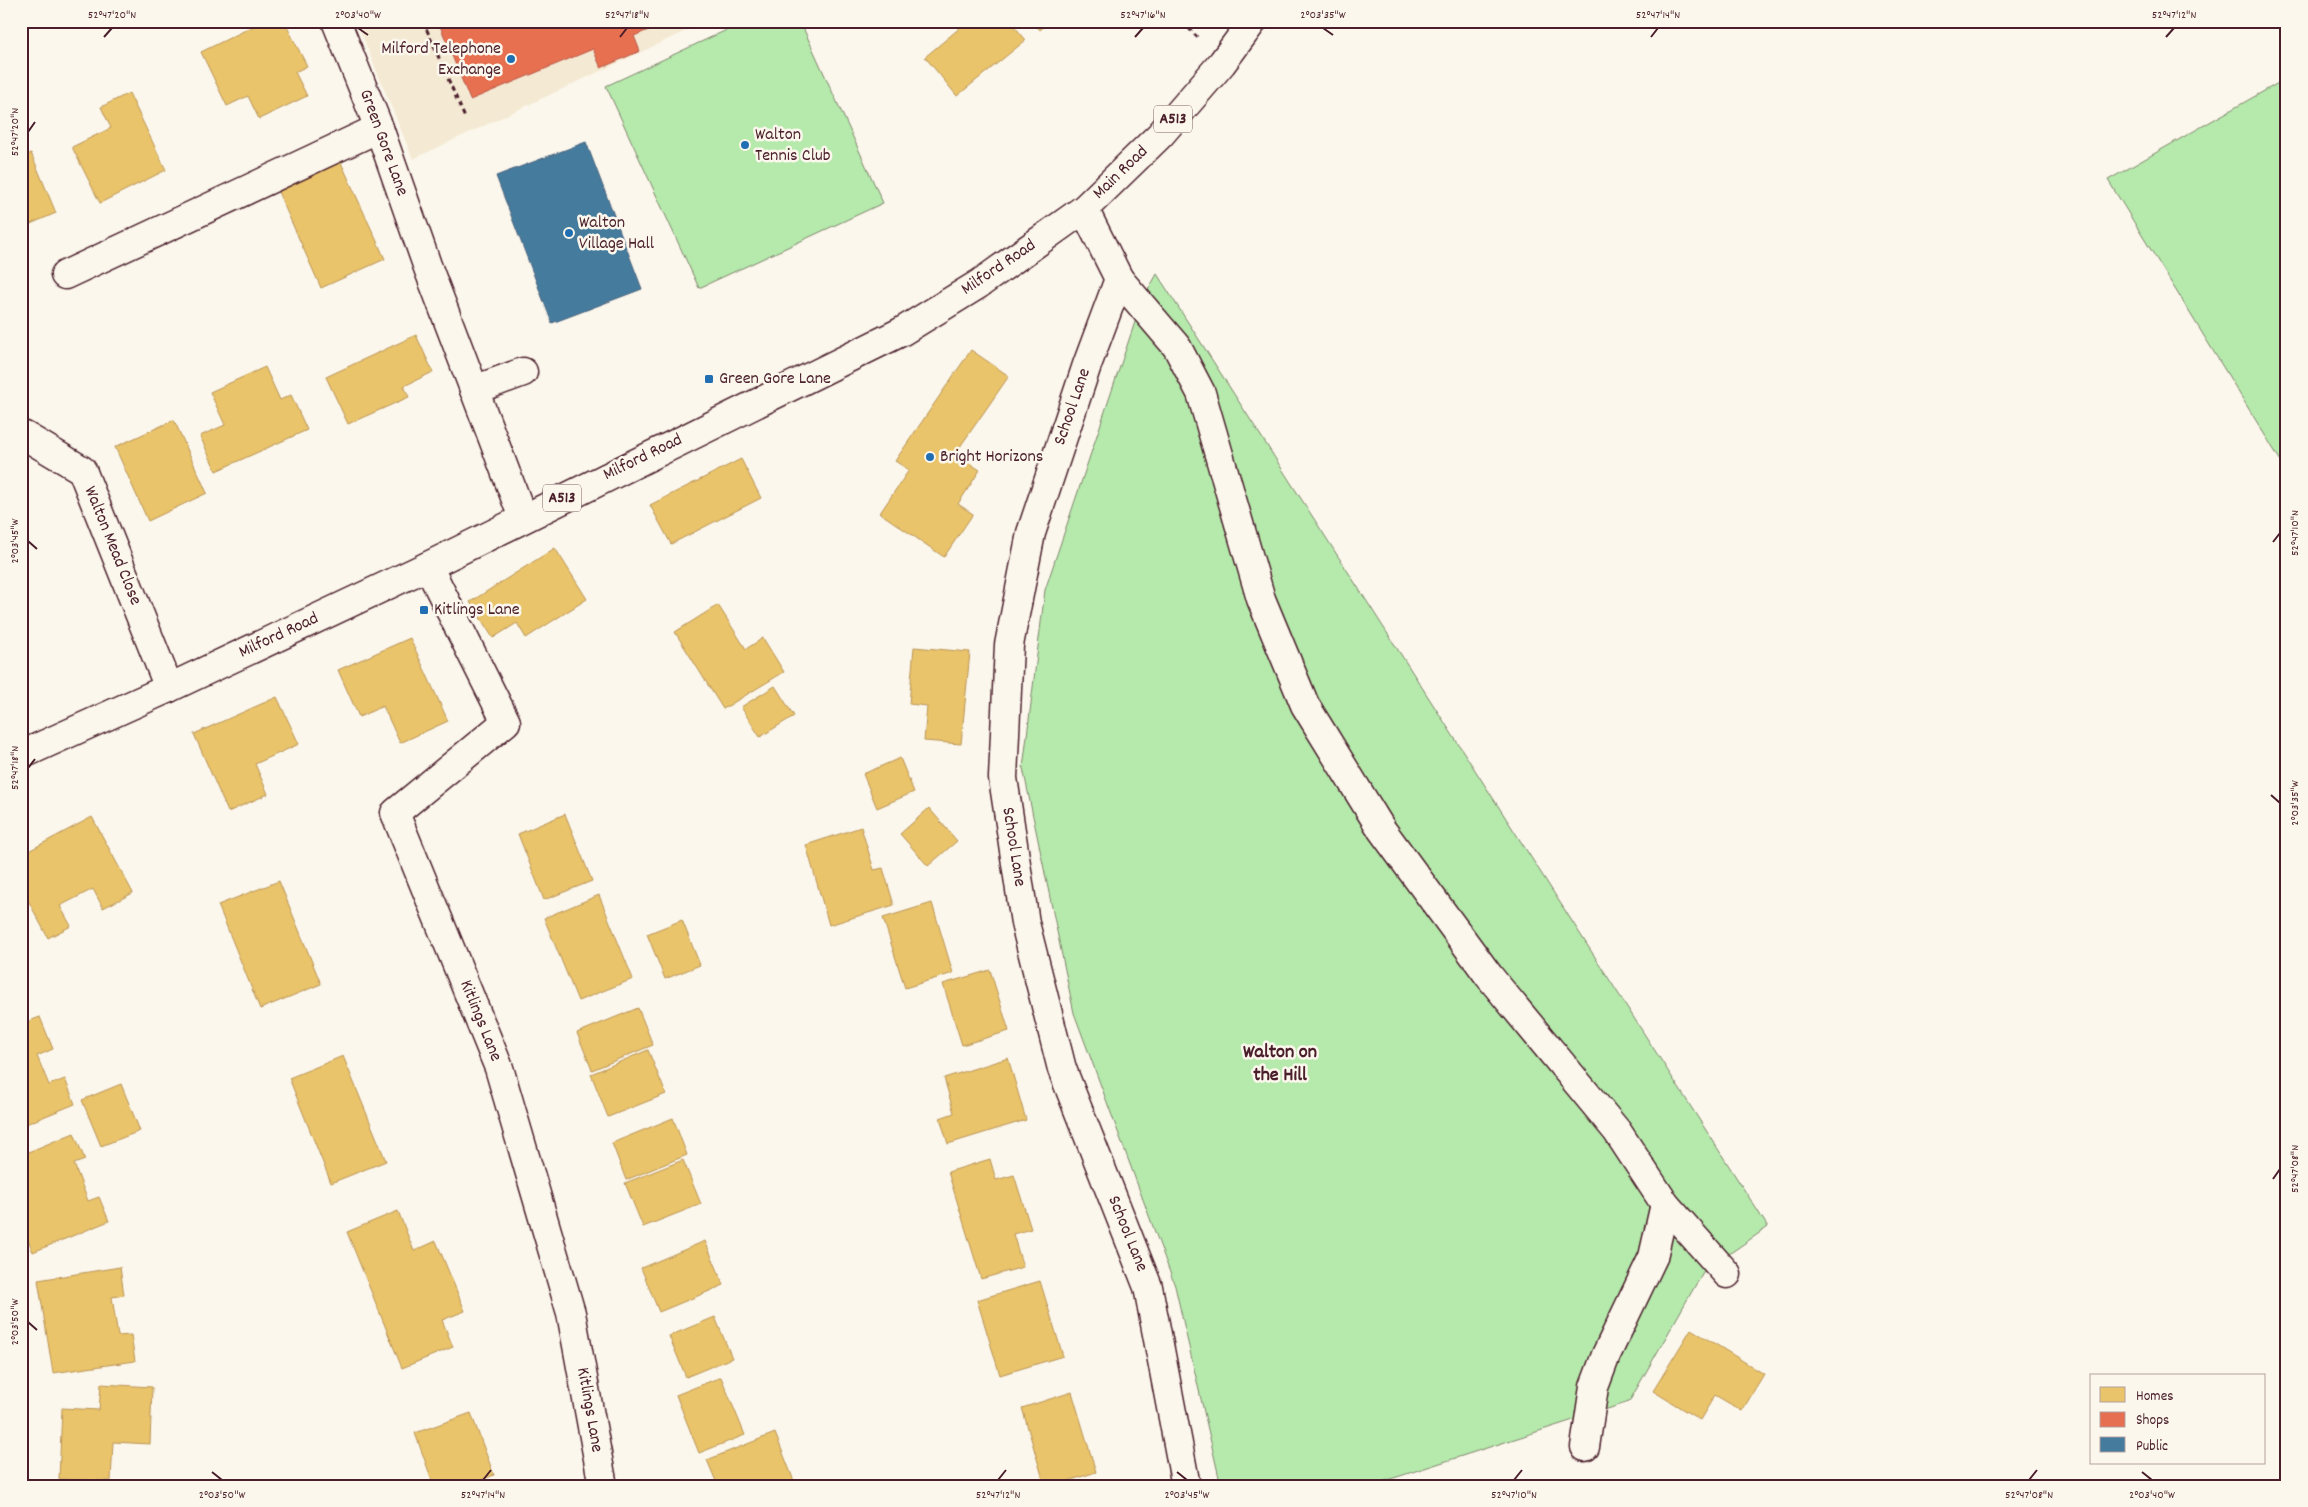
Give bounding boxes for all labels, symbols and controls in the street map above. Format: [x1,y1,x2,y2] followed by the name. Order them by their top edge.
[88,7,136,24] text: 52°47'20"N
[335,7,381,24] text: 2°03'40"W
[605,7,649,24] text: 52°47'18"N
[1120,7,1166,24] text: 52°47'16"N
[1300,7,1346,24] text: 2°03'35"W
[1636,7,1680,24] text: 52°47'14"N
[2152,7,2196,24] text: 52°47'12"N
[381,37,501,83] place label: Milford Telephone Exchange
[505,53,517,65] marker: Milford Telephone Exchange
[352,86,414,200] street label: Green Gore Lane
[1154,106,1192,132] road number: A513
[7,108,24,156] text: 52°47'20"N
[755,123,831,169] place label: Walton Tennis Club
[739,139,751,151] marker: Walton Tennis Club
[1088,140,1154,206] street label: Main Road
[579,211,655,257] place label: Walton Village Hall
[563,227,575,239] marker: Walton Village Hall
[957,234,1041,302] street label: Milford Road
[1048,365,1098,449] street label: School Lane
[719,367,831,392] place label: Green Gore Lane
[703,373,715,385] marker: Green Gore Lane
[599,428,687,488] street label: Milford Road
[940,445,1043,470] place label: Bright Horizons
[924,451,936,463] marker: Bright Horizons
[77,483,147,609] street label: Walton Mead Close
[543,484,581,512] road number: A513
[2287,510,2304,556] text: 52°47'10"N
[7,518,24,564] text: 2°03'45"W
[434,598,520,623] place label: Kitlings Lane
[418,604,430,616] marker: Kitlings Lane
[235,607,323,665] street label: Milford Road
[7,746,24,790] text: 52°47'18"N
[2287,780,2304,826] text: 2°03'35"W
[994,806,1032,888] street label: School Lane
[452,977,508,1066] street label: Kitlings Lane
[1243,1039,1317,1090] district label: Walton on the Hill
[2287,1145,2304,1193] text: 52°47'08"N
[1100,1192,1154,1276] street label: School Lane
[7,1299,24,1345] text: 2°03'50"W
[569,1366,609,1454] street label: Kitlings Lane
[2090,1374,2266,1464] legend
[2136,1386,2174,1408] text: Homes
[2136,1410,2169,1432] text: Shops
[2136,1436,2168,1458] text: Public
[199,1487,245,1504] text: 2°03'50"W
[461,1487,505,1504] text: 52°47'14"N
[976,1487,1020,1504] text: 52°47'12"N
[1164,1487,1210,1504] text: 2°03'45"W
[1491,1487,1537,1504] text: 52°47'10"N
[2005,1487,2053,1504] text: 52°47'08"N
[2129,1487,2175,1504] text: 2°03'40"W

